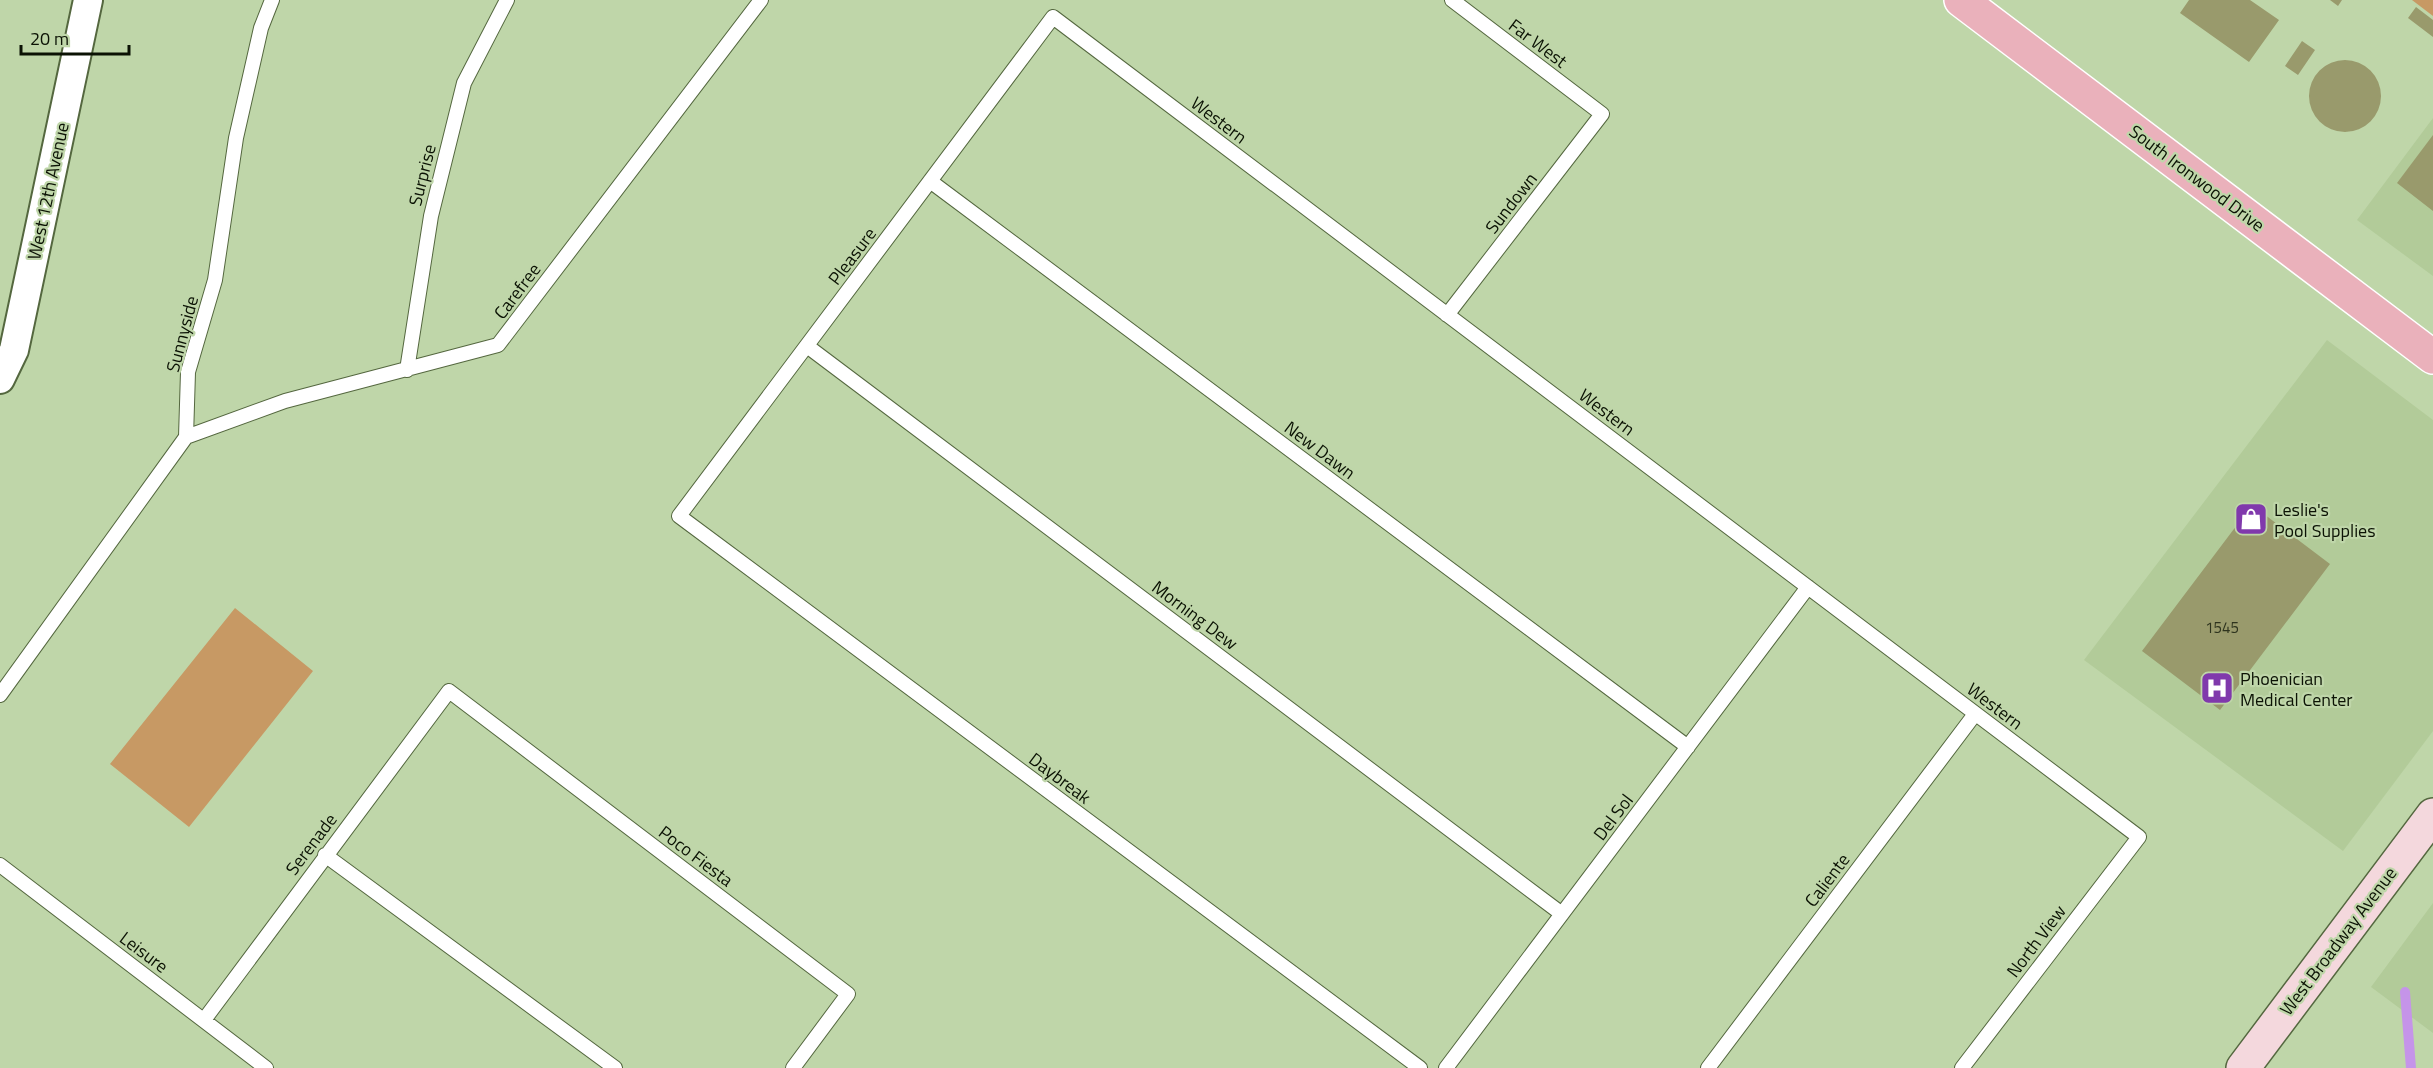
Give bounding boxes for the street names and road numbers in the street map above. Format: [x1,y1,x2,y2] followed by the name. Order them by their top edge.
[1503,12,1574,74] street label: Far West
[1185,90,1253,150] street label: Western
[2123,118,2271,238] street label: South Ironwood Drive
[20,120,76,262] street label: West 12th Avenue
[401,141,443,209] street label: Surprise
[1478,167,1544,239] street label: Sundown
[821,222,883,290] street label: Pleasure
[487,257,547,325] street label: Carefree
[159,293,205,375] street label: Sunnyside
[1573,382,1641,442] street label: Western
[1279,414,1361,486] street label: New Dawn
[1146,574,1244,657] street label: Morning Dew
[1961,676,2029,736] street label: Western
[1023,746,1097,811] street label: Daybreak
[1586,788,1640,846] street label: Del Sol
[279,807,343,881] street label: Serenade
[653,819,739,893] street label: Poco Fiesta
[1798,848,1856,912] street label: Caliente
[2273,861,2403,1021] street label: West Broadway Avenue
[2000,899,2072,983] street label: North View
[114,925,174,979] street label: Leisure

